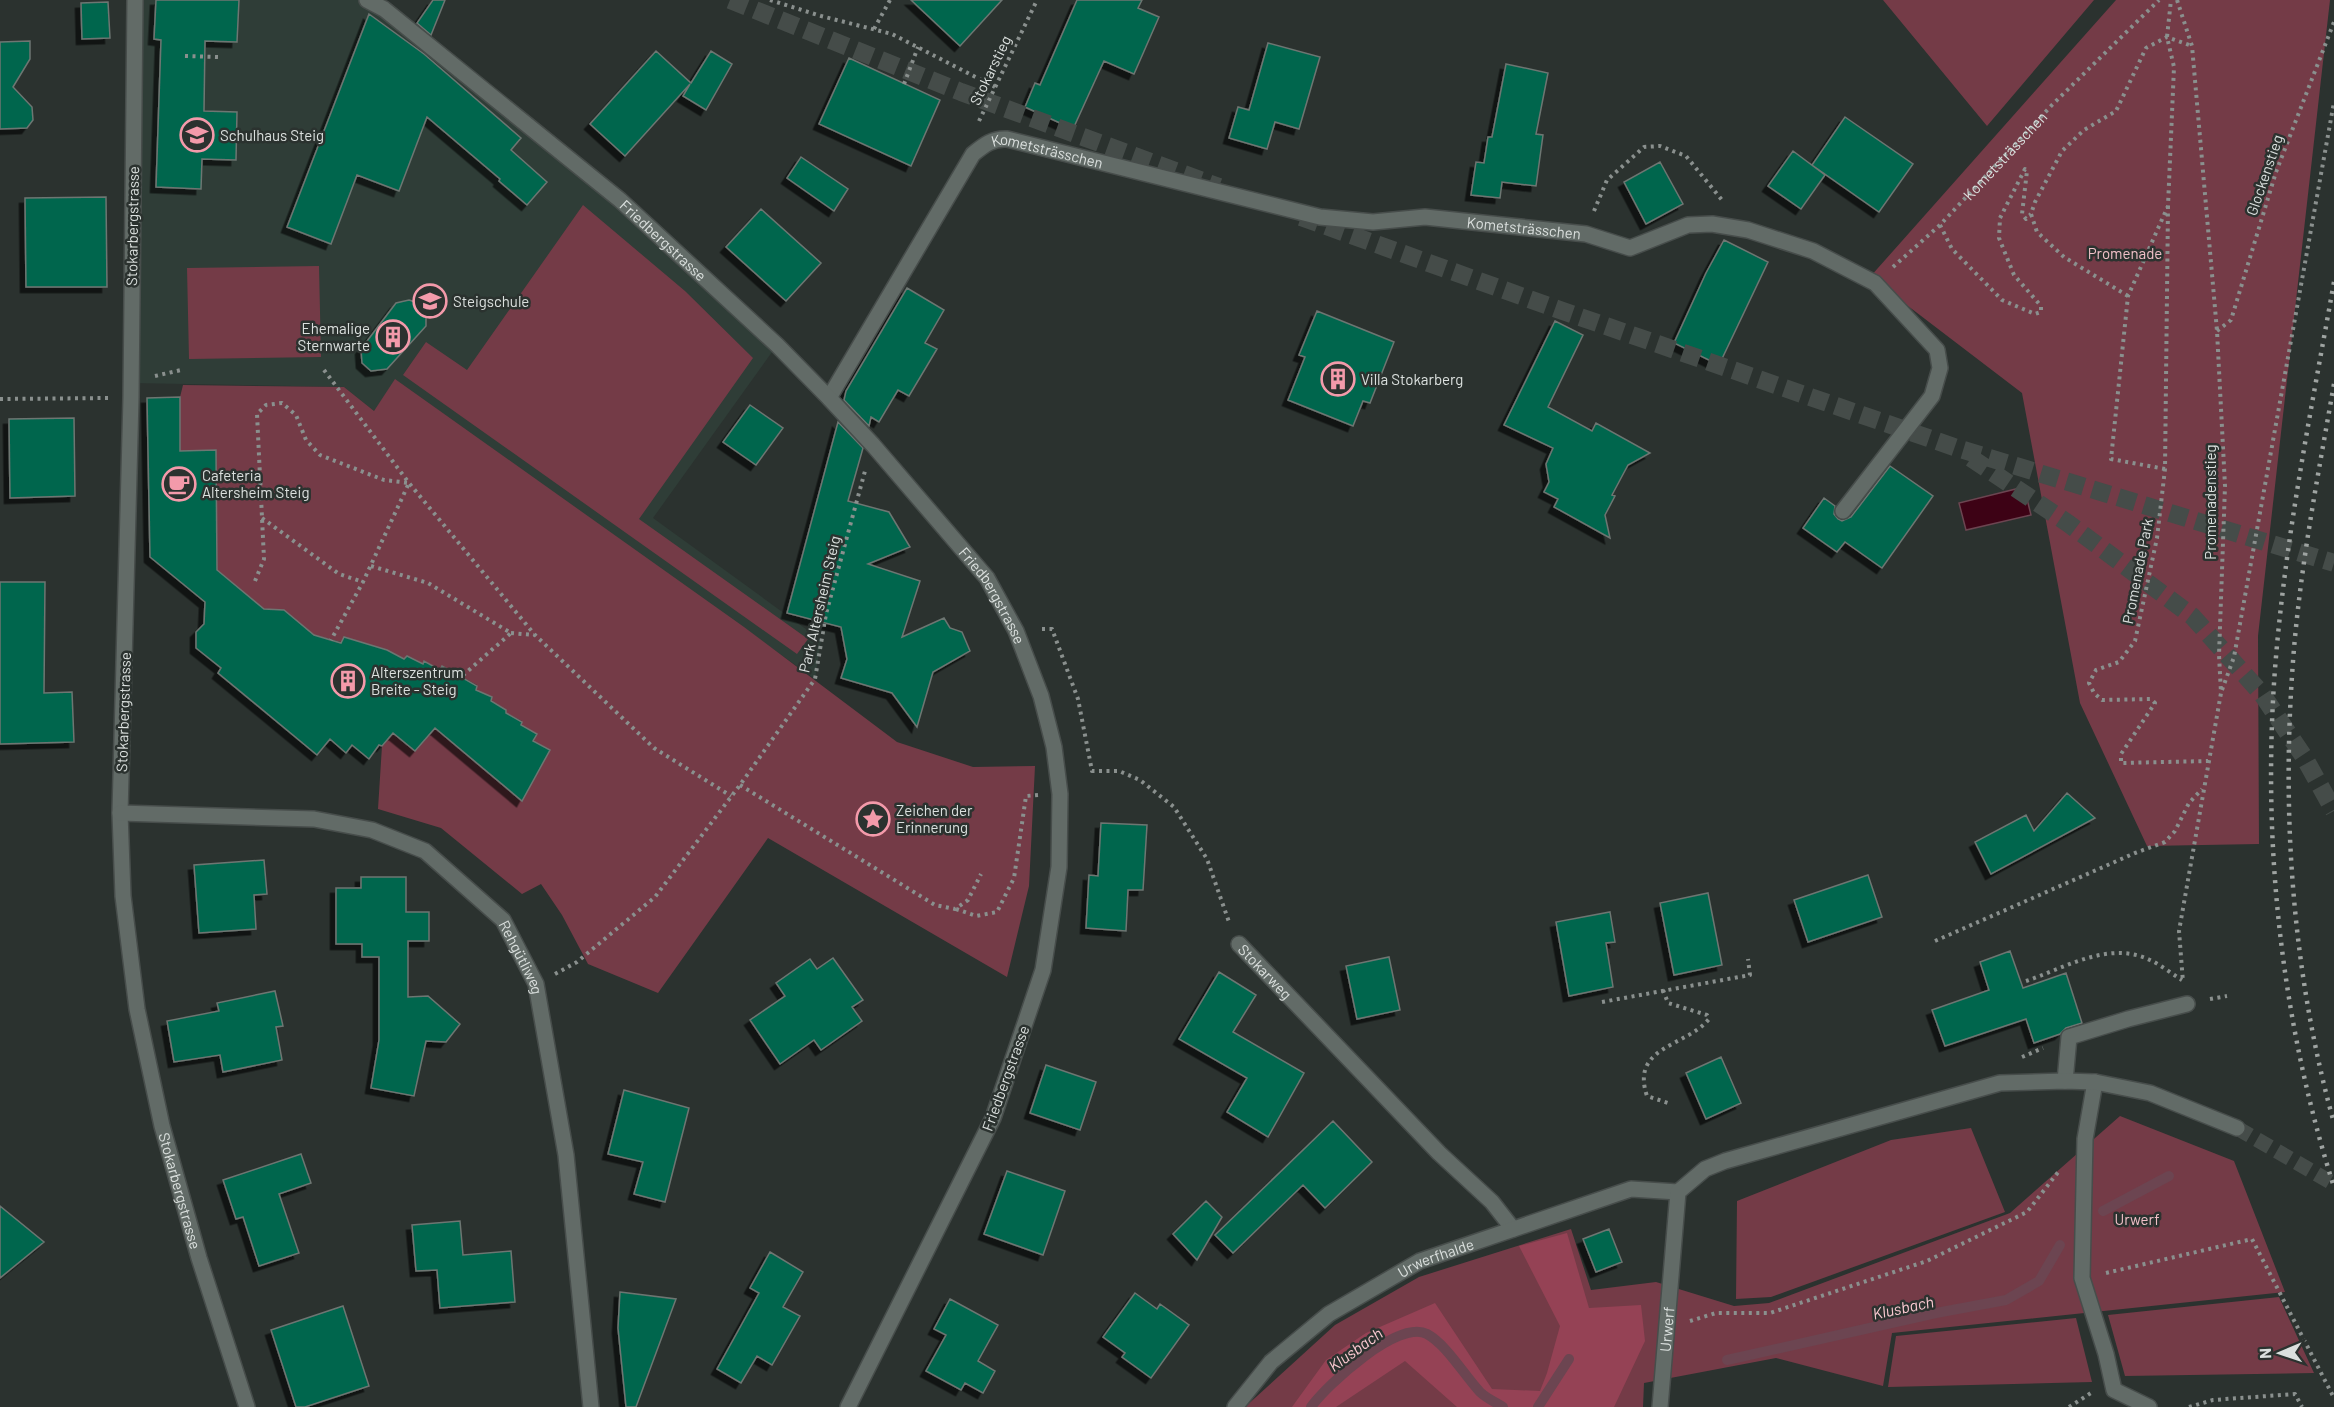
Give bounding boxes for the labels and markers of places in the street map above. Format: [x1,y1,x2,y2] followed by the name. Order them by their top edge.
[179,117,215,153] school or university icon: Schulhaus Steig
[220,126,324,144] place label: Schulhaus Steig
[412,283,448,319] school or university icon: Steigschule
[453,292,529,310] place label: Steigschule
[297,319,370,354] place label: Ehemalige Sternwarte
[375,319,411,355] building icon: Ehemalige Sternwarte
[1320,361,1356,397] building icon: Villa Stokarberg
[1361,370,1463,388] place label: Villa Stokarberg
[161,466,197,502] cafe icon: Cafeteria Altersheim Steig
[202,466,309,501] place label: Cafeteria Altersheim Steig
[330,663,366,699] building icon: Alterszentrum Breite - Steig
[371,663,464,698] place label: Alterszentrum Breite - Steig
[855,801,891,837] place icon: Zeichen der Erinnerung
[896,801,973,836] place label: Zeichen der Erinnerung

